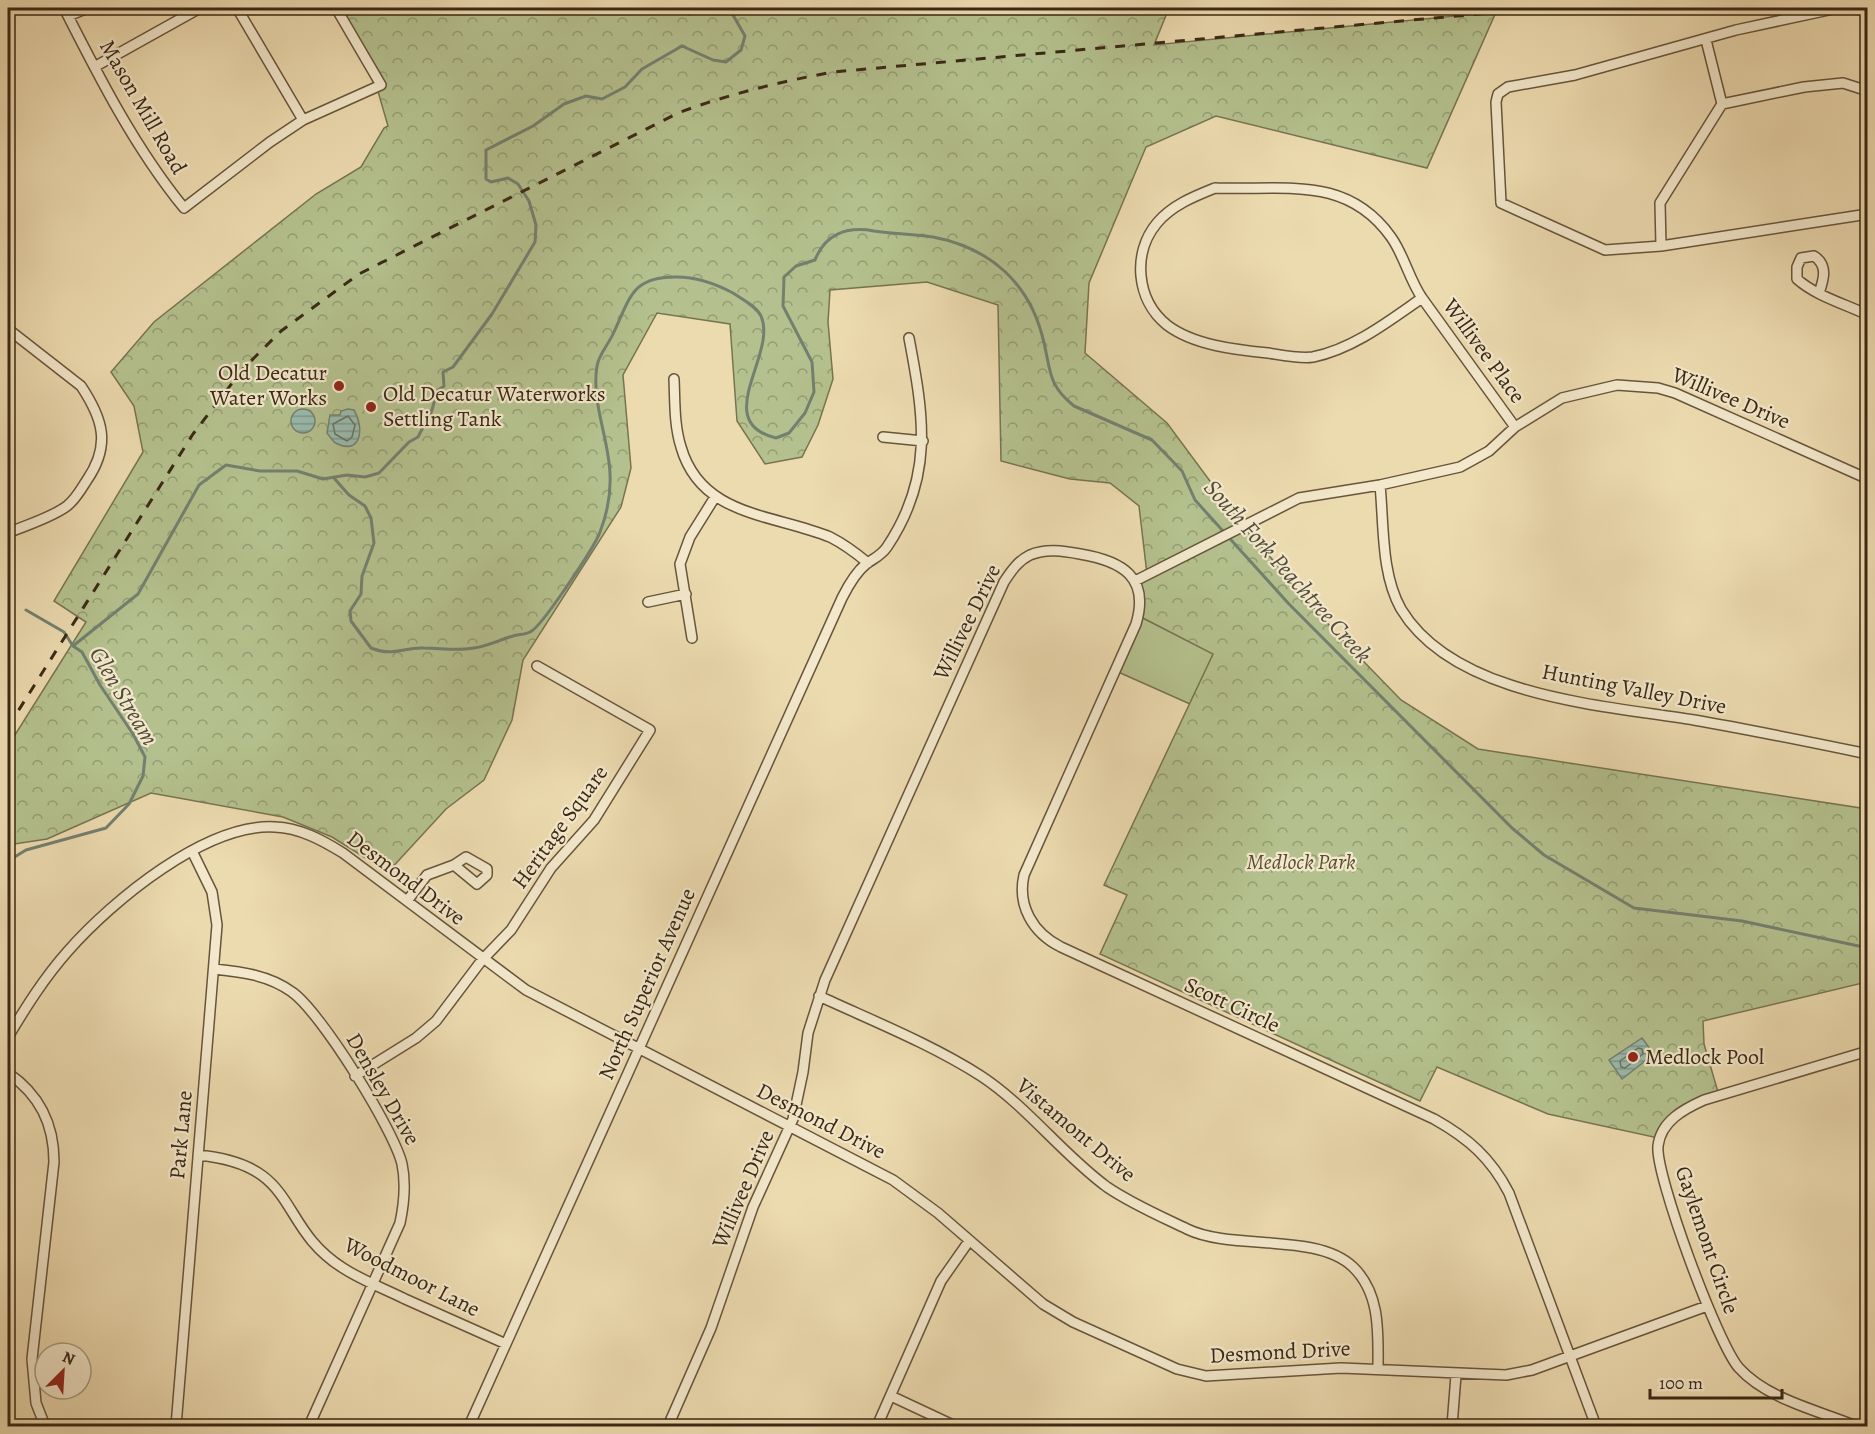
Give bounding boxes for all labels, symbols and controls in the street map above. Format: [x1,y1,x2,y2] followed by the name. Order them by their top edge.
[92,34,194,180] street label: Mason Mill Road
[1435,292,1532,410] street label: Willivee Place
[209,358,327,413] place label: Old Decatur Water Works
[1666,359,1795,436] street label: Willivee Drive
[332,379,346,393] marker: Old Decatur Water Works
[383,379,606,434] place label: Old Decatur Waterworks Settling Tank
[364,400,378,414] marker: Old Decatur Waterworks Settling Tank
[1197,472,1379,670] water label: South Fork Peachtree Creek
[926,559,1008,686] street label: Willivee Drive
[82,641,166,751] water label: Glen Stream
[1539,656,1729,722] street label: Hunting Valley Drive
[505,759,615,895] street label: Heritage Square
[341,824,471,932] street label: Desmond Drive
[1246,847,1356,877] park label: Medlock Park
[591,883,703,1085] street label: North Superior Avenue
[1179,970,1285,1040] street label: Scott Circle
[339,1027,427,1151] street label: Densley Drive
[1645,1042,1764,1072] place label: Medlock Pool
[1626,1050,1640,1064] marker: Medlock Pool
[1009,1070,1142,1189] street label: Vistamont Drive
[751,1076,891,1166] street label: Desmond Drive
[162,1089,200,1181] street label: Park Lane
[704,1125,781,1254] street label: Willivee Drive
[1668,1162,1746,1318] street label: Gaylemont Circle
[338,1229,485,1324] street label: Woodmoor Lane
[1209,1333,1351,1371] street label: Desmond Drive
[33,1341,93,1401] north arrow
[59,1346,79,1371] text: N
[1650,1362,1782,1400] scale bar
[1659,1371,1703,1395] text: 100 m

